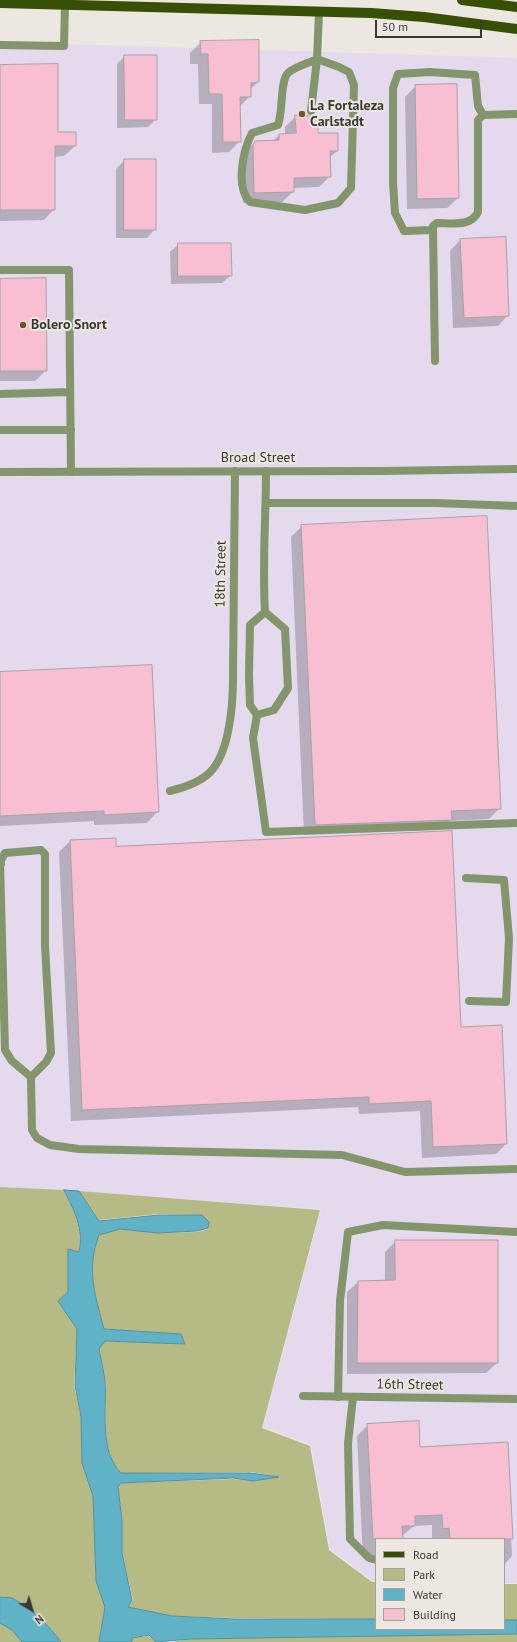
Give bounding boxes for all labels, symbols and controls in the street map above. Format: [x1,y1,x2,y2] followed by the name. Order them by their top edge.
[377,12,484,38] scale bar
[382,19,408,34] text: 50 m
[310,98,384,130] place label: La Fortaleza Carlstadt
[297,109,307,119] marker: La Fortaleza Carlstadt
[31,317,107,333] place label: Bolero Snort
[18,320,28,330] marker: Bolero Snort
[221,450,295,466] street label: Broad Street
[212,540,230,608] street label: 18th Street
[376,1376,444,1394] street label: 16th Street
[375,1538,505,1630] legend
[413,1547,438,1562] text: Road
[413,1567,435,1582] text: Park
[413,1587,443,1602] text: Water
[12,1590,52,1630] north arrow
[413,1607,456,1622] text: Building
[32,1612,47,1627] text: N

